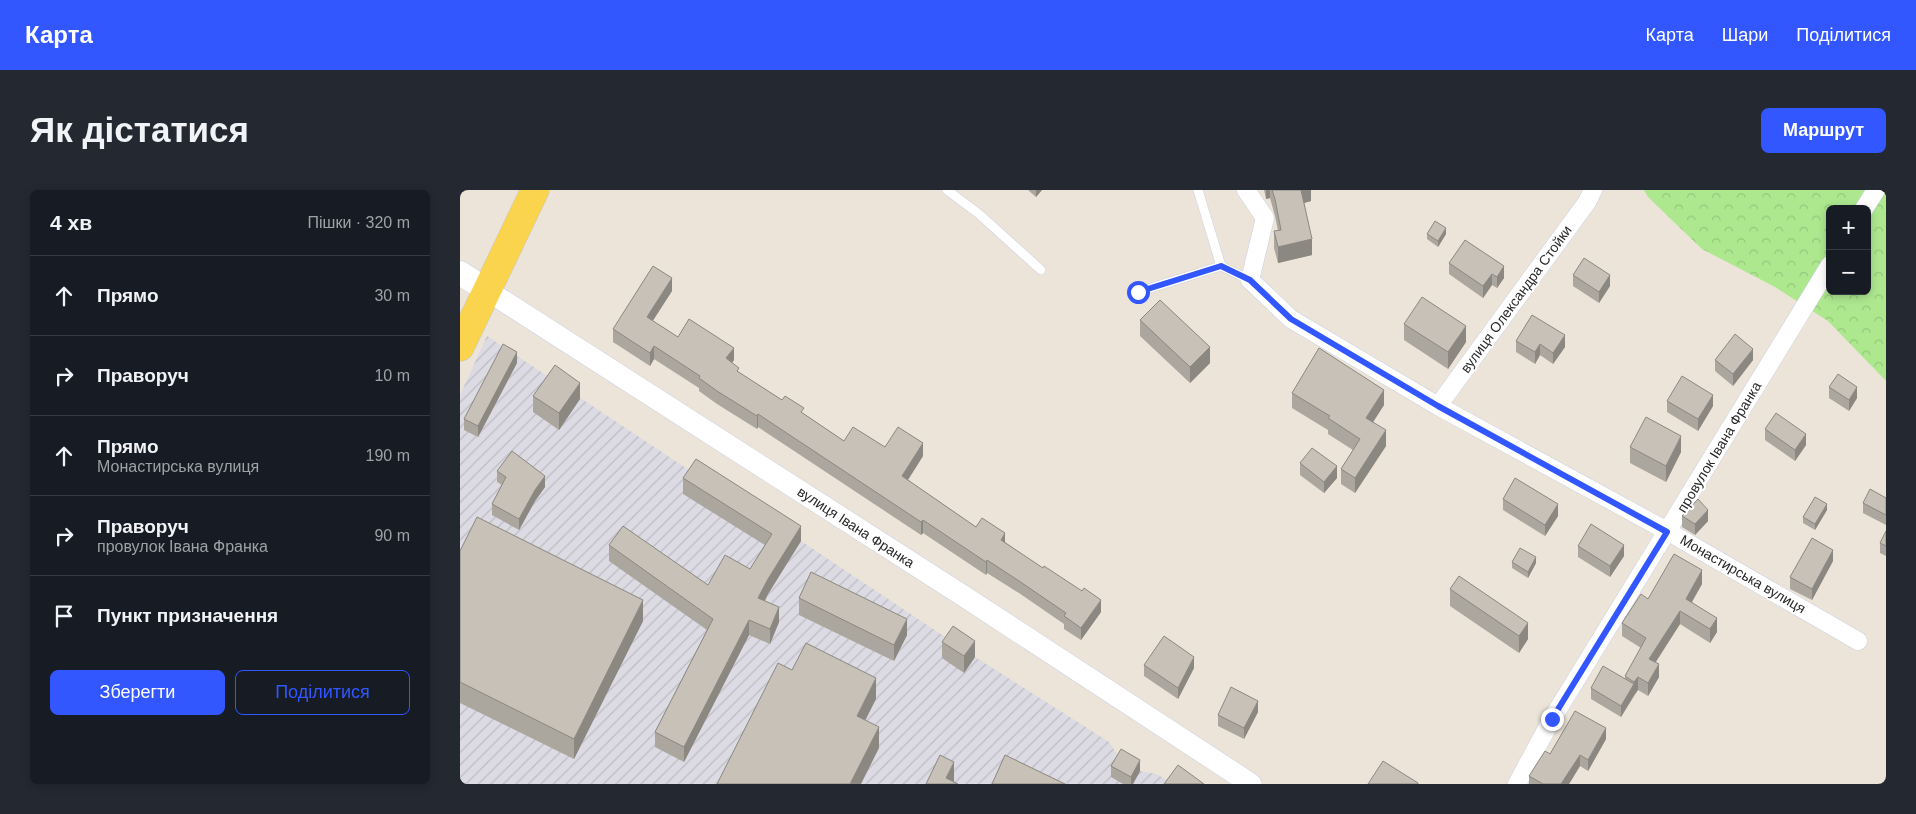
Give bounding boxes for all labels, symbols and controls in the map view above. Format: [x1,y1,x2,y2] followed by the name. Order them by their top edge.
[25,21,93,48] text: Карта
[1646,25,1694,45] text: Карта
[1722,25,1768,45] text: Шари
[1796,25,1891,45] text: Поділитися
[1761,108,1886,153] button: Маршрут
[30,110,249,149] text: Як дістатися
[1826,205,1871,295] map controls
[1826,205,1871,250] button: +
[50,211,92,234] text: 4 хв
[307,214,410,231] text: Пішки · 320 m
[1457,222,1575,376] street label: вулиця Олександра Стойки
[1826,250,1871,295] button: −
[1127,281,1150,304] route start
[50,282,78,310] icon: ahead
[97,285,159,306] text: Прямо
[374,287,410,304] text: 30 m
[50,362,78,390] icon: right
[97,365,189,386] text: Праворуч
[374,367,410,384] text: 10 m
[1674,379,1764,515] street label: провулок Івана Франка
[97,436,159,457] text: Прямо
[50,442,78,470] icon: ahead
[366,447,410,464] text: 190 m
[97,458,259,475] text: Монастирська вулиця
[795,483,917,571] street label: вулиця Івана Франка
[97,516,189,537] text: Праворуч
[50,522,78,550] icon: right
[374,527,410,544] text: 90 m
[1678,532,1808,616] street label: Монастирська вулиця
[97,538,268,555] text: провулок Івана Франка
[50,602,78,630] icon: arrive
[97,605,278,626] text: Пункт призначення
[50,670,225,715] button: Зберегти
[235,670,410,715] button: Поділитися
[1541,708,1564,731] route end

